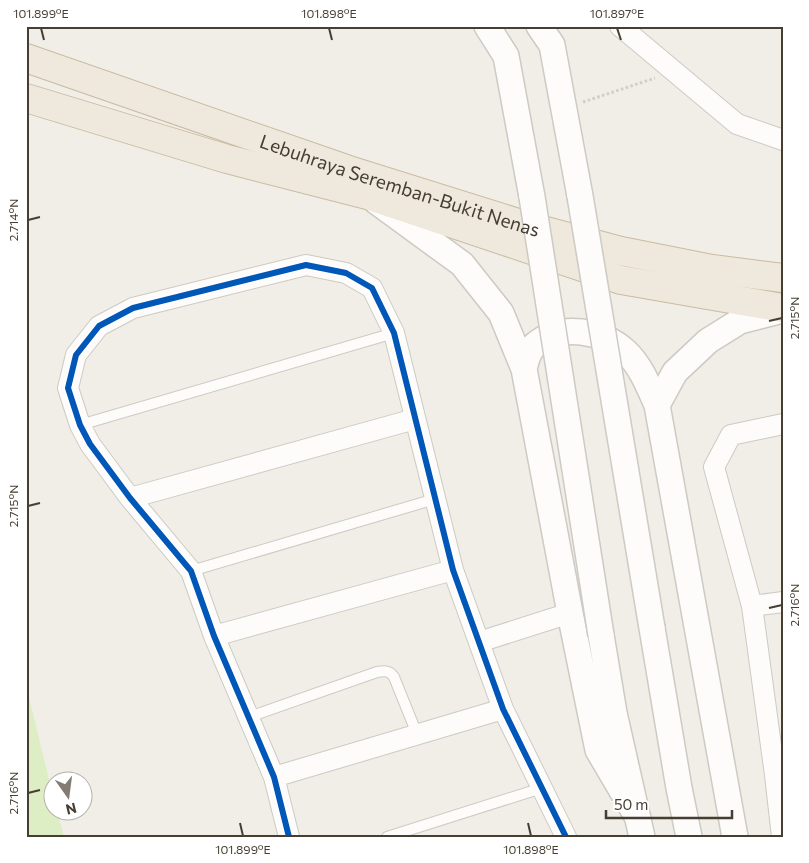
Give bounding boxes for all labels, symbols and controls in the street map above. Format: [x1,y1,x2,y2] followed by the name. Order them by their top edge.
[13,6,69,20] text: 101.899°E
[301,6,357,20] text: 101.898°E
[590,6,644,20] text: 101.897°E
[257,129,542,240] street label: Lebuhraya Seremban-Bukit Nenas
[6,199,20,241] text: 2.714°N
[787,297,801,339] text: 2.715°N
[6,485,20,527] text: 2.715°N
[787,584,801,626] text: 2.716°N
[42,770,92,820] north arrow
[6,772,20,814] text: 2.716°N
[606,788,733,820] scale bar
[614,795,648,813] text: 50 m
[64,800,78,819] text: N
[215,842,271,856] text: 101.899°E
[503,842,559,856] text: 101.898°E

